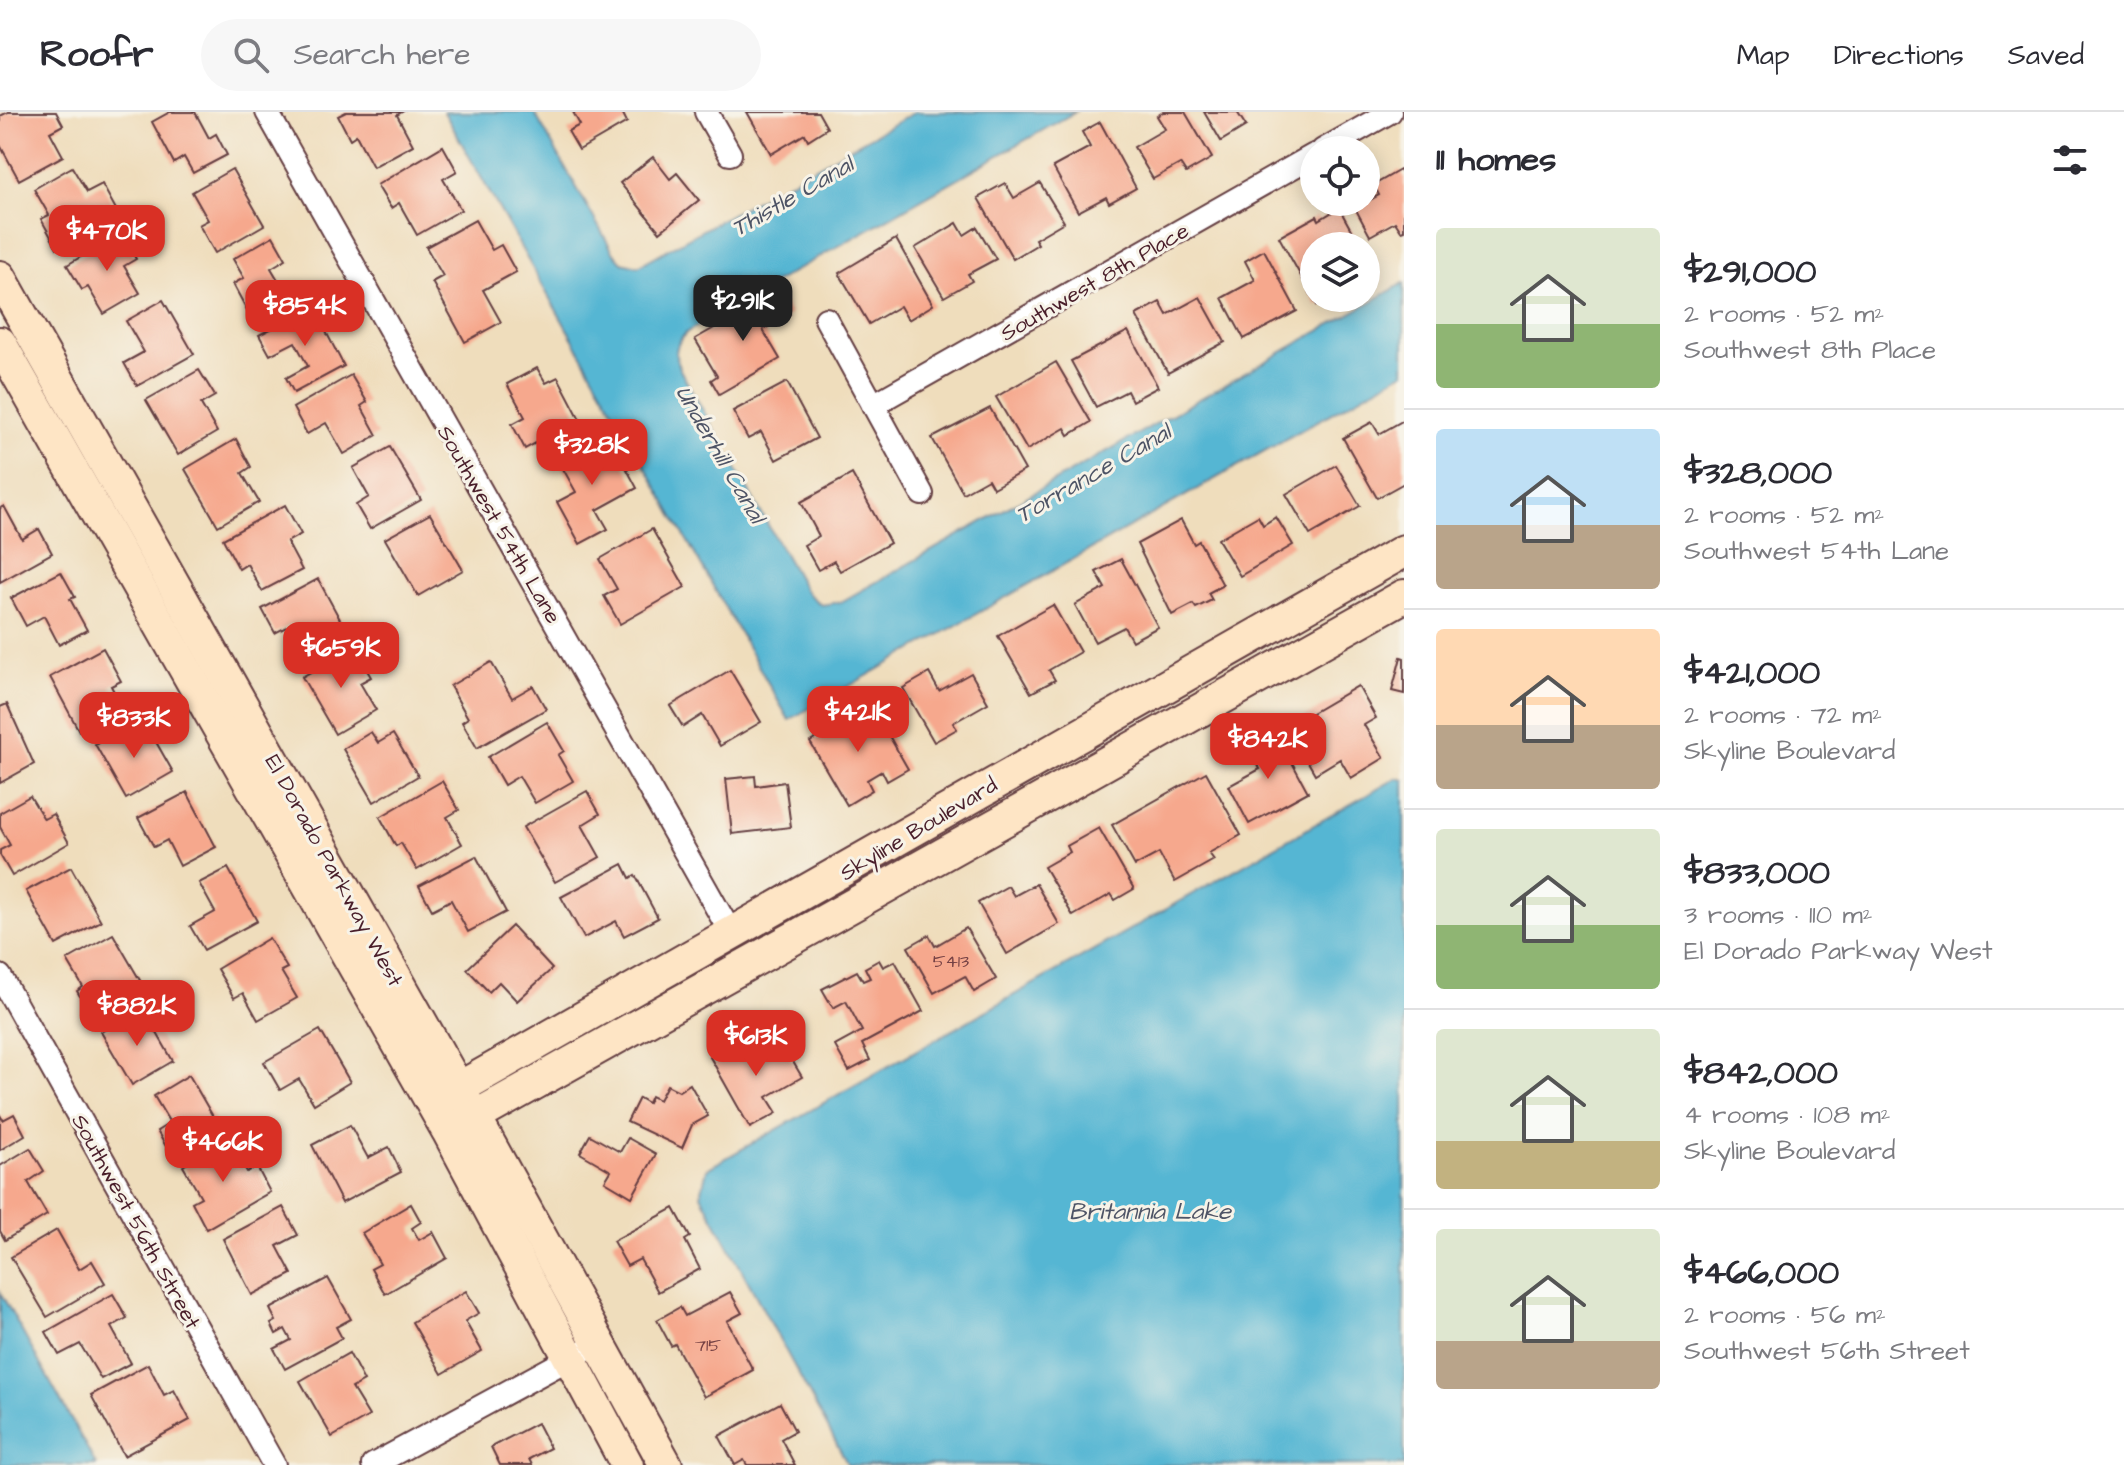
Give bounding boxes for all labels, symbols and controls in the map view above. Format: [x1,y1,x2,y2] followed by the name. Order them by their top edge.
[201,19,761,91] search box
[40,29,153,81] text: Roofr
[229,33,273,77] icon: search
[293,34,470,76] text: Search here
[1737,36,1790,75] text: Map
[1834,36,1964,75] text: Directions
[2008,36,2084,75] text: Saved
[1300,136,1380,312] map controls
[1300,136,1380,216] button: locate
[1436,136,1556,184] text: 11 homes
[2048,138,2092,182] icon: filters
[725,147,863,246] water label: Thistle Canal
[51,205,163,273] pin: $470K
[67,213,147,249] text: $470K
[995,216,1195,349] street label: Southwest 8th Place
[1300,232,1380,312] button: layers
[1684,248,1816,296] text: $291,000
[1500,260,1596,356] icon: home
[687,275,799,343] pin: $291K
[249,280,361,348] pin: $854K
[711,283,775,319] text: $291K
[263,288,347,324] text: $854K
[1684,296,1884,332] text: 2 rooms · 52 m²
[1684,332,1936,368] text: Southwest 8th Place
[667,379,775,532] water label: Underhill Canal
[1010,414,1180,532] water label: Torrance Canal
[536,419,648,487] pin: $328K
[429,420,568,630] street label: Southwest 54th Lane
[554,427,630,463] text: $328K
[1684,449,1832,497] text: $328,000
[1500,461,1596,557] icon: home
[1684,497,1884,533] text: 2 rooms · 52 m²
[1684,533,1949,569] text: Southwest 54th Lane
[285,622,397,690] pin: $659K
[301,630,381,666] text: $659K
[1684,649,1820,697] text: $421,000
[1500,661,1596,757] icon: home
[802,686,914,754] pin: $421K
[78,692,190,760] pin: $833K
[825,694,891,730] text: $421K
[1684,697,1882,733] text: 2 rooms · 72 m²
[97,700,171,736] text: $833K
[1212,713,1324,781] pin: $842K
[1228,721,1308,757] text: $842K
[1684,733,1895,769] text: Skyline Boulevard
[256,749,411,993] street label: El Dorado Parkway West
[834,770,1004,889] street label: Skyline Boulevard
[1684,849,1830,897] text: $833,000
[1500,861,1596,957] icon: home
[1684,897,1872,933] text: 3 rooms · 110 m²
[1684,933,1992,969] text: El Dorado Parkway West
[933,949,969,974] house number: 5413
[81,980,193,1048] pin: $882K
[98,988,176,1024] text: $882K
[700,1010,812,1078] pin: $613K
[724,1018,788,1054] text: $613K
[1684,1049,1838,1097] text: $842,000
[1500,1061,1596,1157] icon: home
[1684,1097,1890,1133] text: 4 rooms · 108 m²
[64,1108,208,1335] street label: Southwest 56th Street
[167,1116,279,1184] pin: $466K
[183,1124,263,1160] text: $466K
[1684,1133,1895,1169] text: Skyline Boulevard
[1069,1195,1232,1229] water label: Britannia Lake
[1684,1249,1839,1297] text: $466,000
[1500,1261,1596,1357] icon: home
[1684,1297,1886,1333] text: 2 rooms · 56 m²
[695,1333,721,1358] house number: 715
[1684,1333,1970,1369] text: Southwest 56th Street

